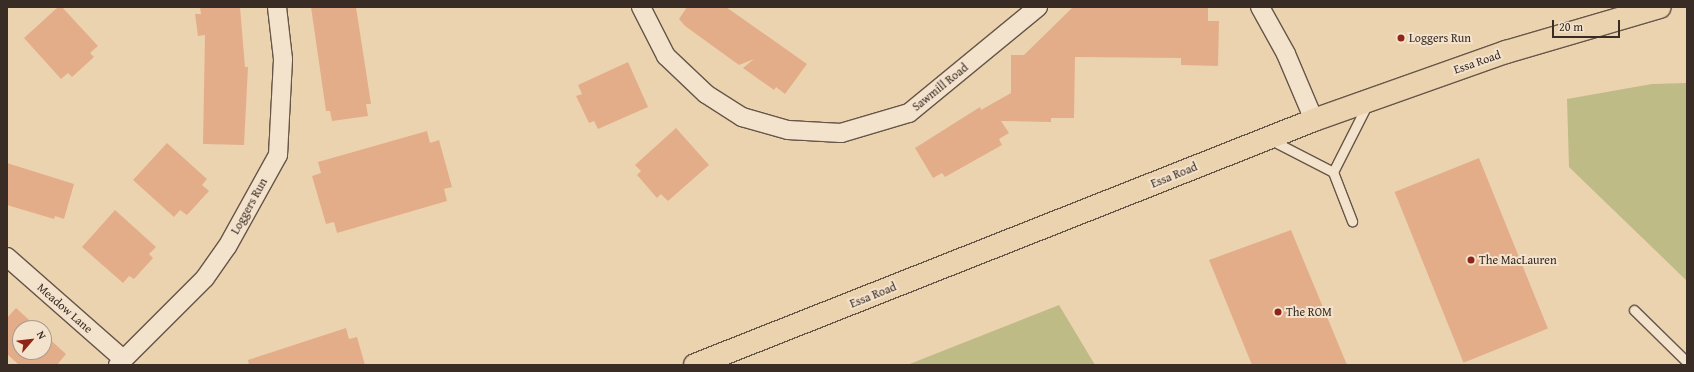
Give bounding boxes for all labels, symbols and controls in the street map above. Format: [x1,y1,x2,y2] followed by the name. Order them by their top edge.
[1554,12,1622,38] scale bar
[1559,18,1583,35] text: 20 m
[1409,31,1471,45] place label: Loggers Run
[1396,33,1406,43] marker: Loggers Run
[1451,47,1503,77] street label: Essa Road
[909,60,971,114] street label: Sawmill Road
[1149,159,1199,191] street label: Essa Road
[228,175,270,237] street label: Loggers Run
[1479,253,1557,267] place label: The MacLauren
[1466,255,1476,265] marker: The MacLauren
[848,279,898,311] street label: Essa Road
[34,280,96,336] street label: Meadow Lane
[1286,305,1332,319] place label: The ROM
[1273,307,1283,317] marker: The ROM
[12,320,52,360] north arrow
[33,328,50,342] text: N

